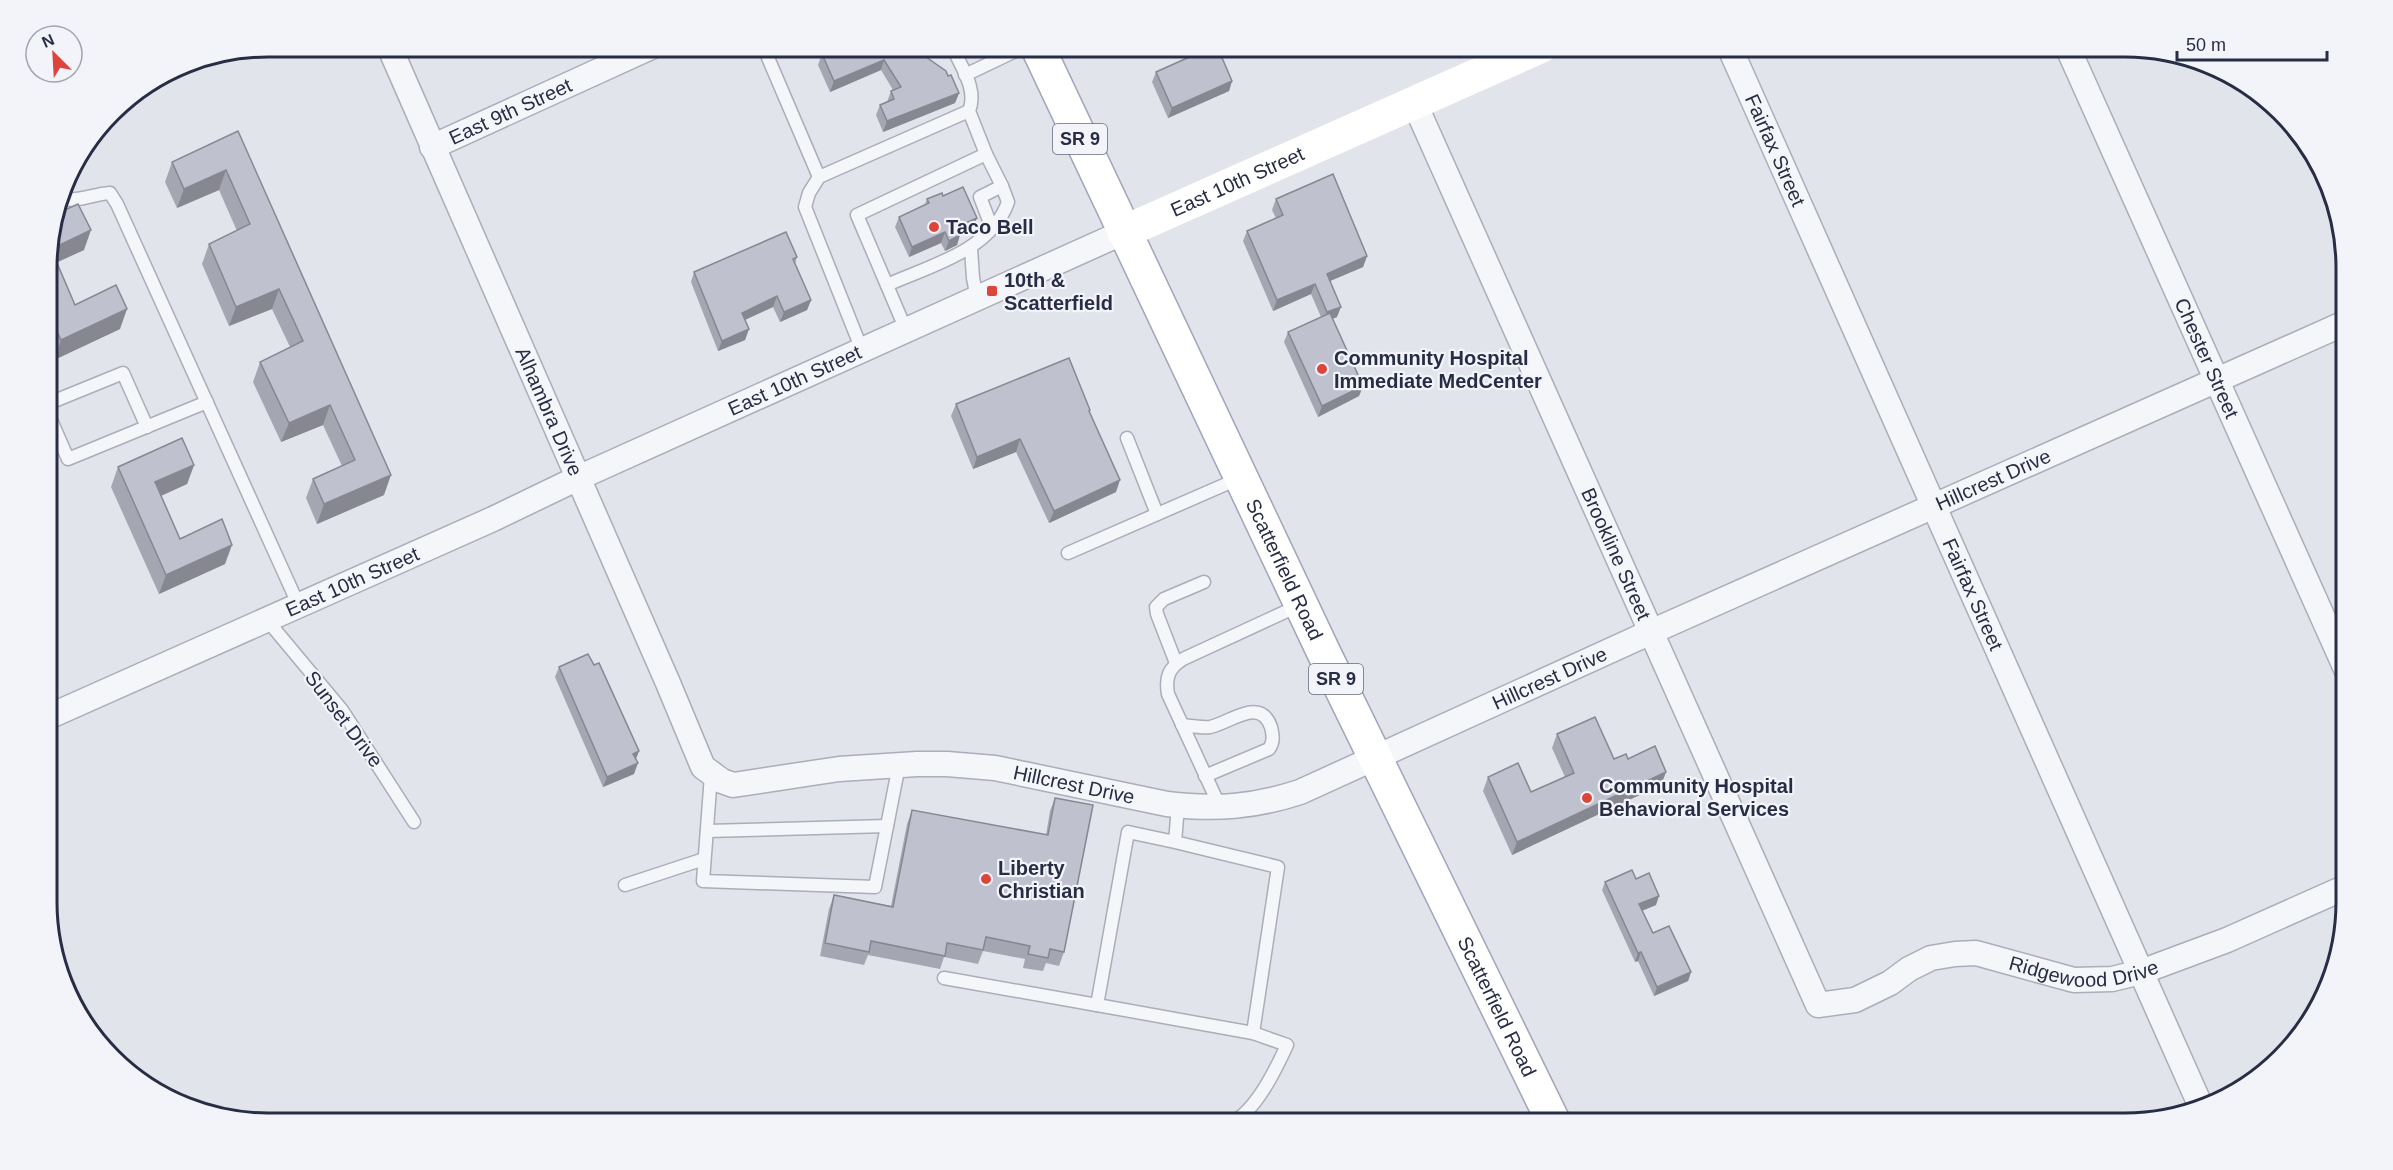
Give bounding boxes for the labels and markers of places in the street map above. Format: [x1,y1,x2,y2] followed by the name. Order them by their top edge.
[946,216,1033,238] place label: Taco Bell
[927,220,941,234] marker: Taco Bell
[1004,269,1113,314] place label: 10th & Scatterfield
[985,284,999,298] marker: 10th & Scatterfield
[1334,347,1542,392] place label: Community Hospital Immediate MedCenter
[1315,362,1329,376] marker: Community Hospital Immediate MedCenter
[1599,775,1793,820] place label: Community Hospital Behavioral Services
[1580,791,1594,805] marker: Community Hospital Behavioral Services
[998,857,1085,902] place label: Liberty Christian
[979,872,993,886] marker: Liberty Christian

